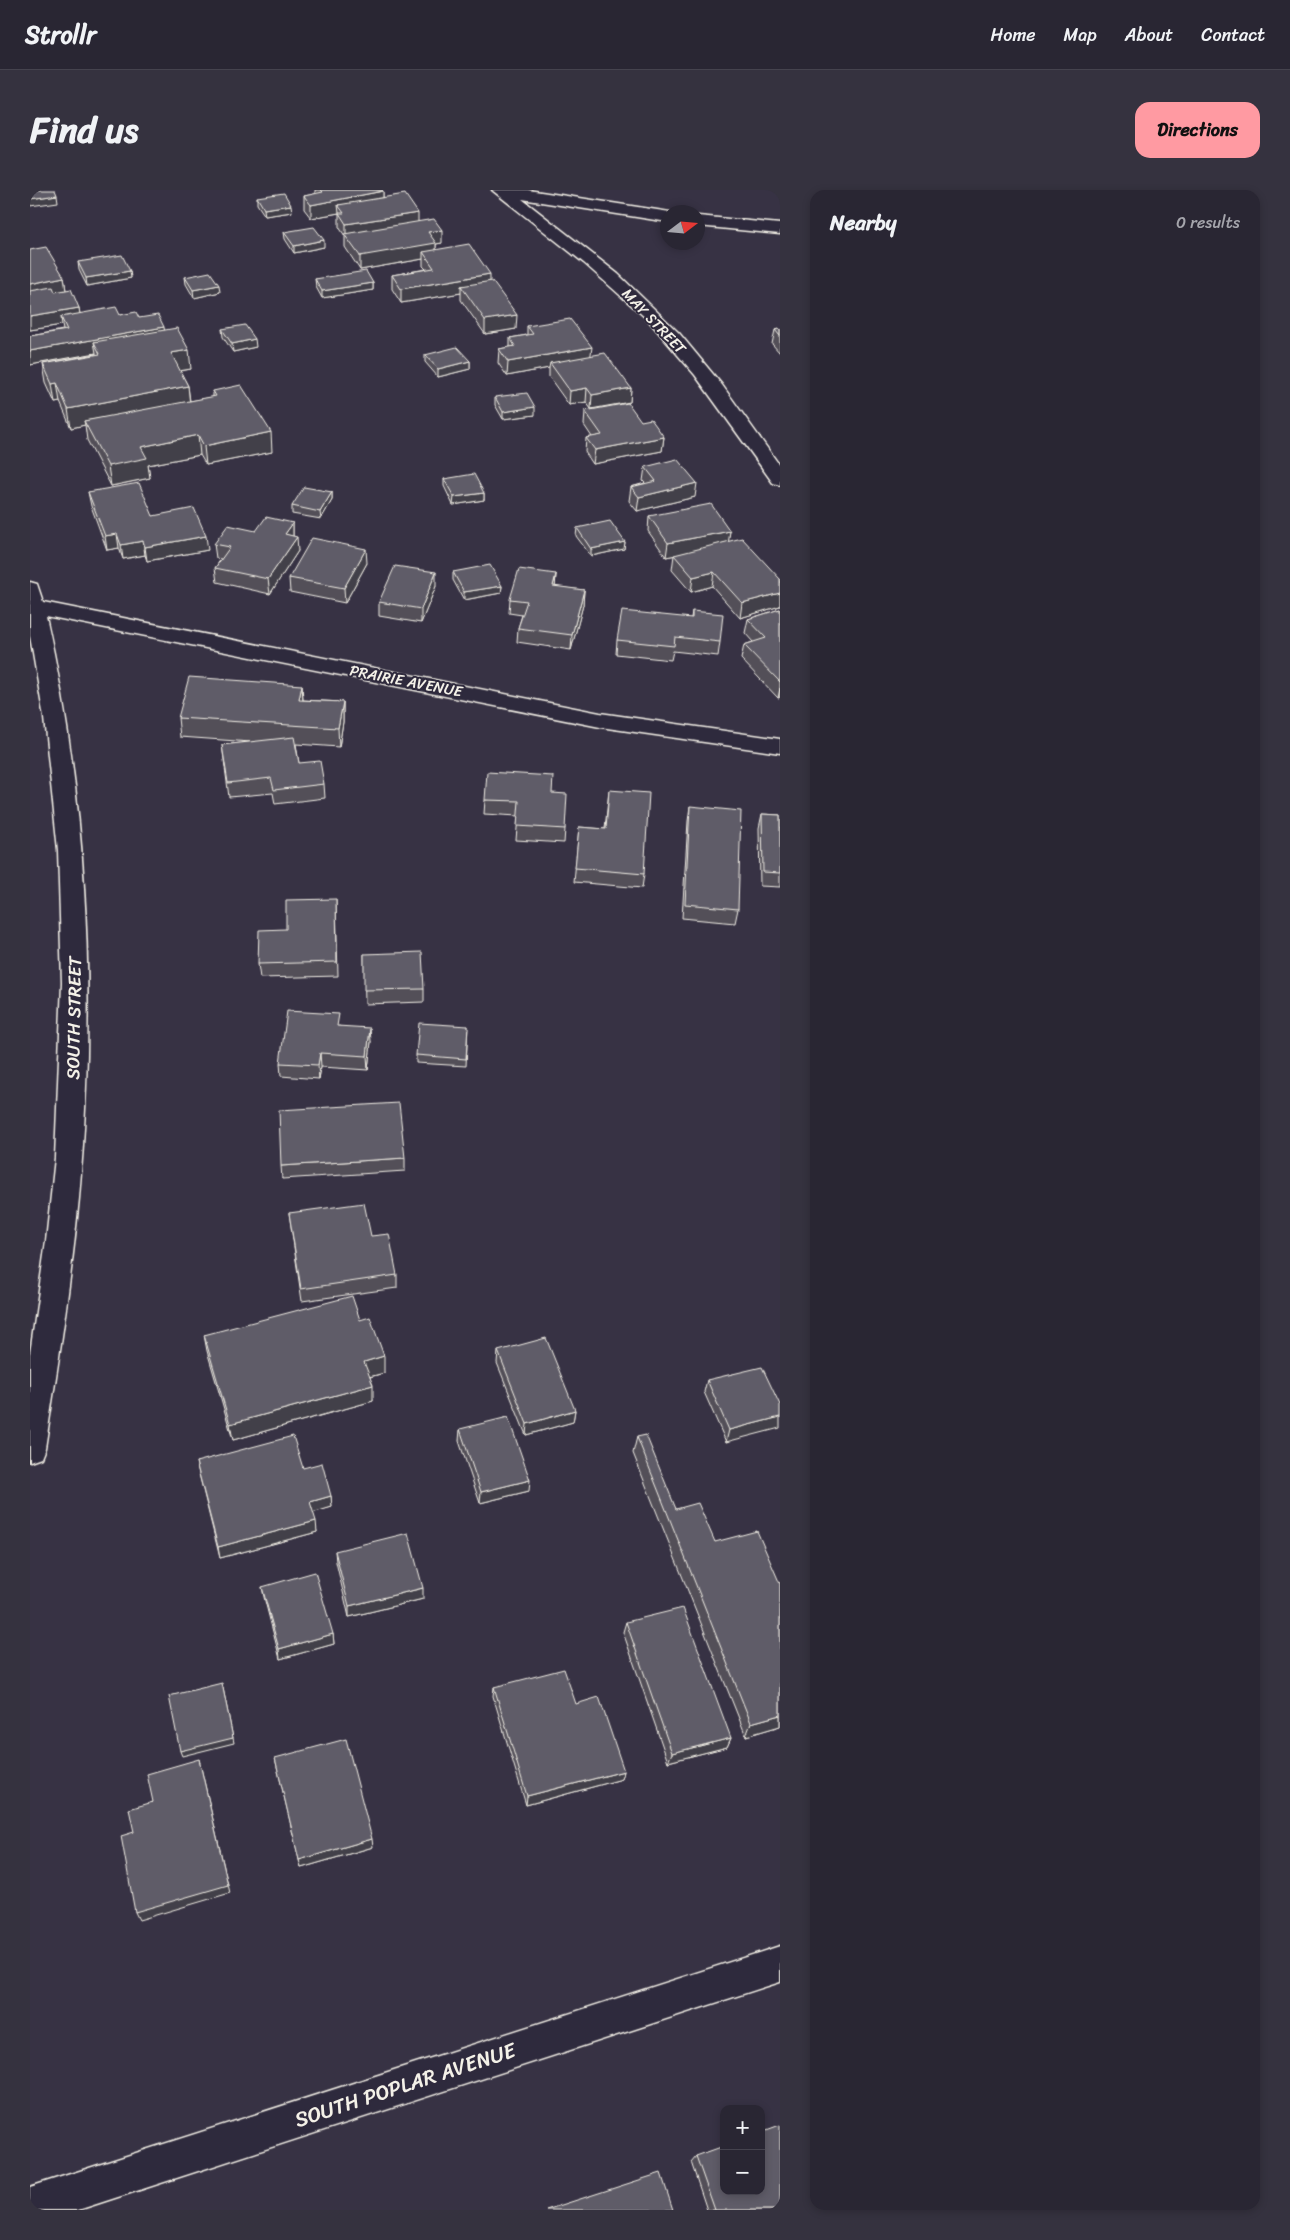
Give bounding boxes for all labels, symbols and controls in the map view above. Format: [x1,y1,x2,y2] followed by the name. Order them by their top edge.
[25,14,96,56] text: Strollr
[991,19,1036,51] text: Home
[1064,19,1097,51] text: Map
[1125,19,1173,51] text: About
[1201,19,1265,51] text: Contact
[30,99,138,161] text: Find us
[1135,102,1260,158] button: Directions
[830,204,896,242] text: Nearby
[660,205,705,250] north arrow
[1176,208,1240,237] text: 0 results
[616,282,694,361] street label: MAY STREET
[347,657,466,705] street label: PRAIRIE AVENUE
[57,955,91,1080] street label: SOUTH STREET
[290,2031,522,2139] street label: SOUTH POPLAR AVENUE
[720,2105,765,2195] map controls
[720,2105,765,2150] button: +
[720,2150,765,2195] button: −

